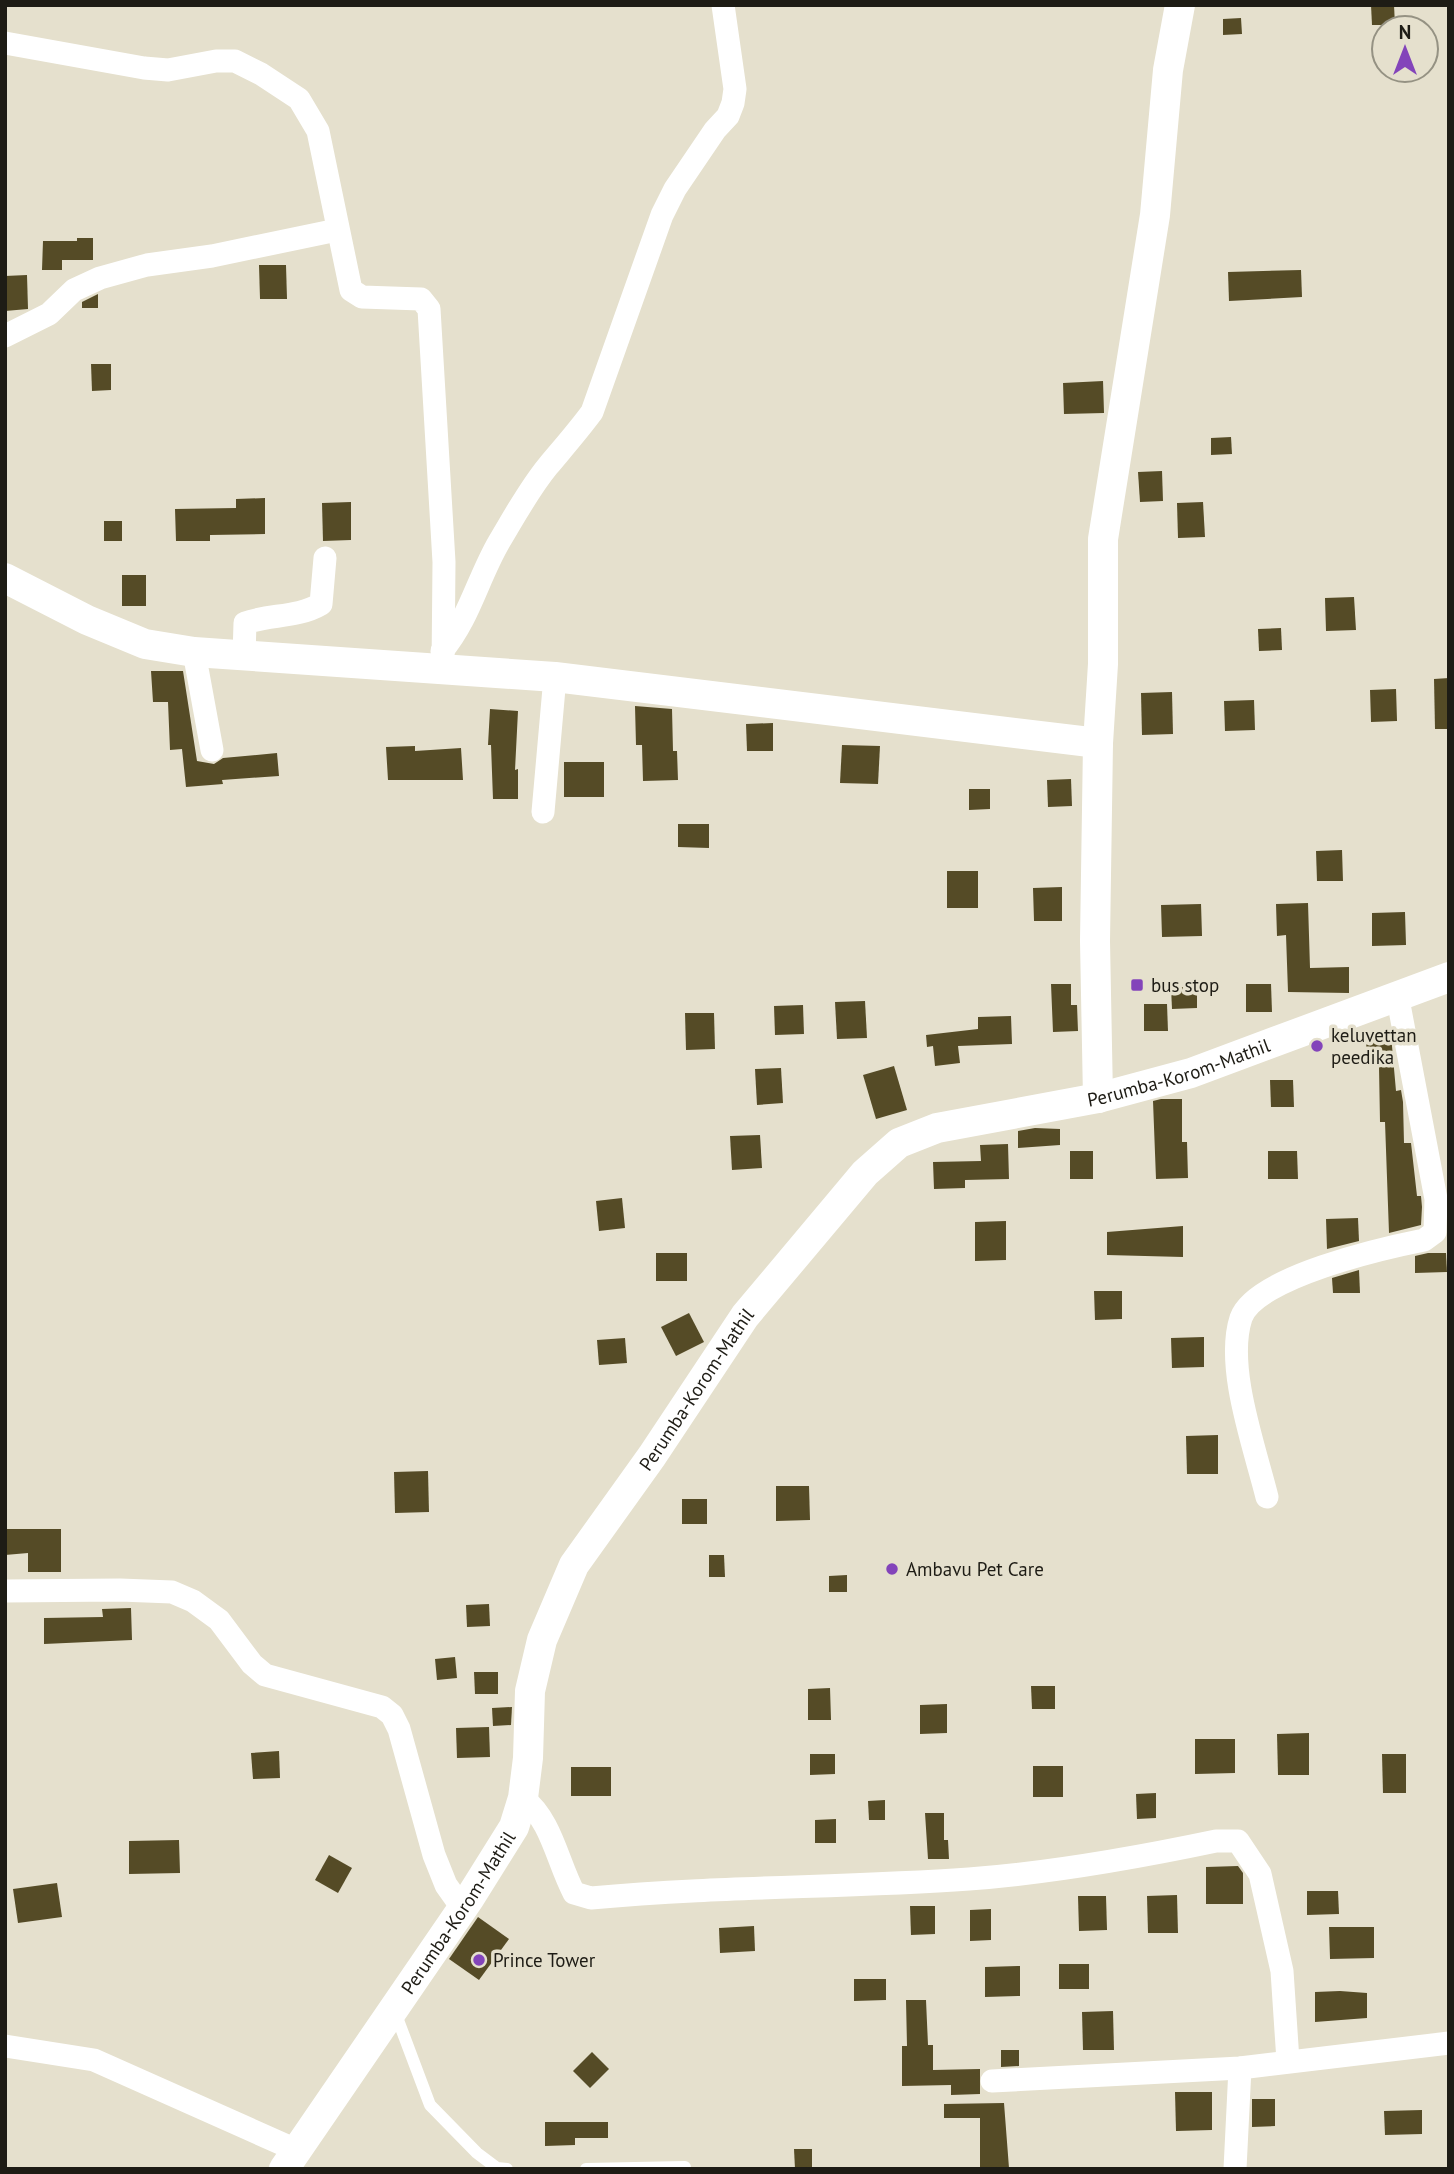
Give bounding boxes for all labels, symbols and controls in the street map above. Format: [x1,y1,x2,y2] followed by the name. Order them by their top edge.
[1370,14,1440,84] north arrow
[1399,20,1411,44] text: N
[1151,973,1219,997] place label: bus stop
[1129,977,1145,993] marker: bus stop
[1331,1023,1417,1069] place label: keluvettan peedika
[1085,1033,1274,1112] street label: Perumba-Korom-Mathil
[1309,1038,1325,1054] marker: keluvettan peedika
[634,1303,759,1475] street label: Perumba-Korom-Mathil
[906,1557,1044,1581] place label: Ambavu Pet Care
[884,1561,900,1577] marker: Ambavu Pet Care
[396,1826,521,1998] street label: Perumba-Korom-Mathil
[493,1948,596,1972] place label: Prince Tower
[471,1952,487,1968] marker: Prince Tower

